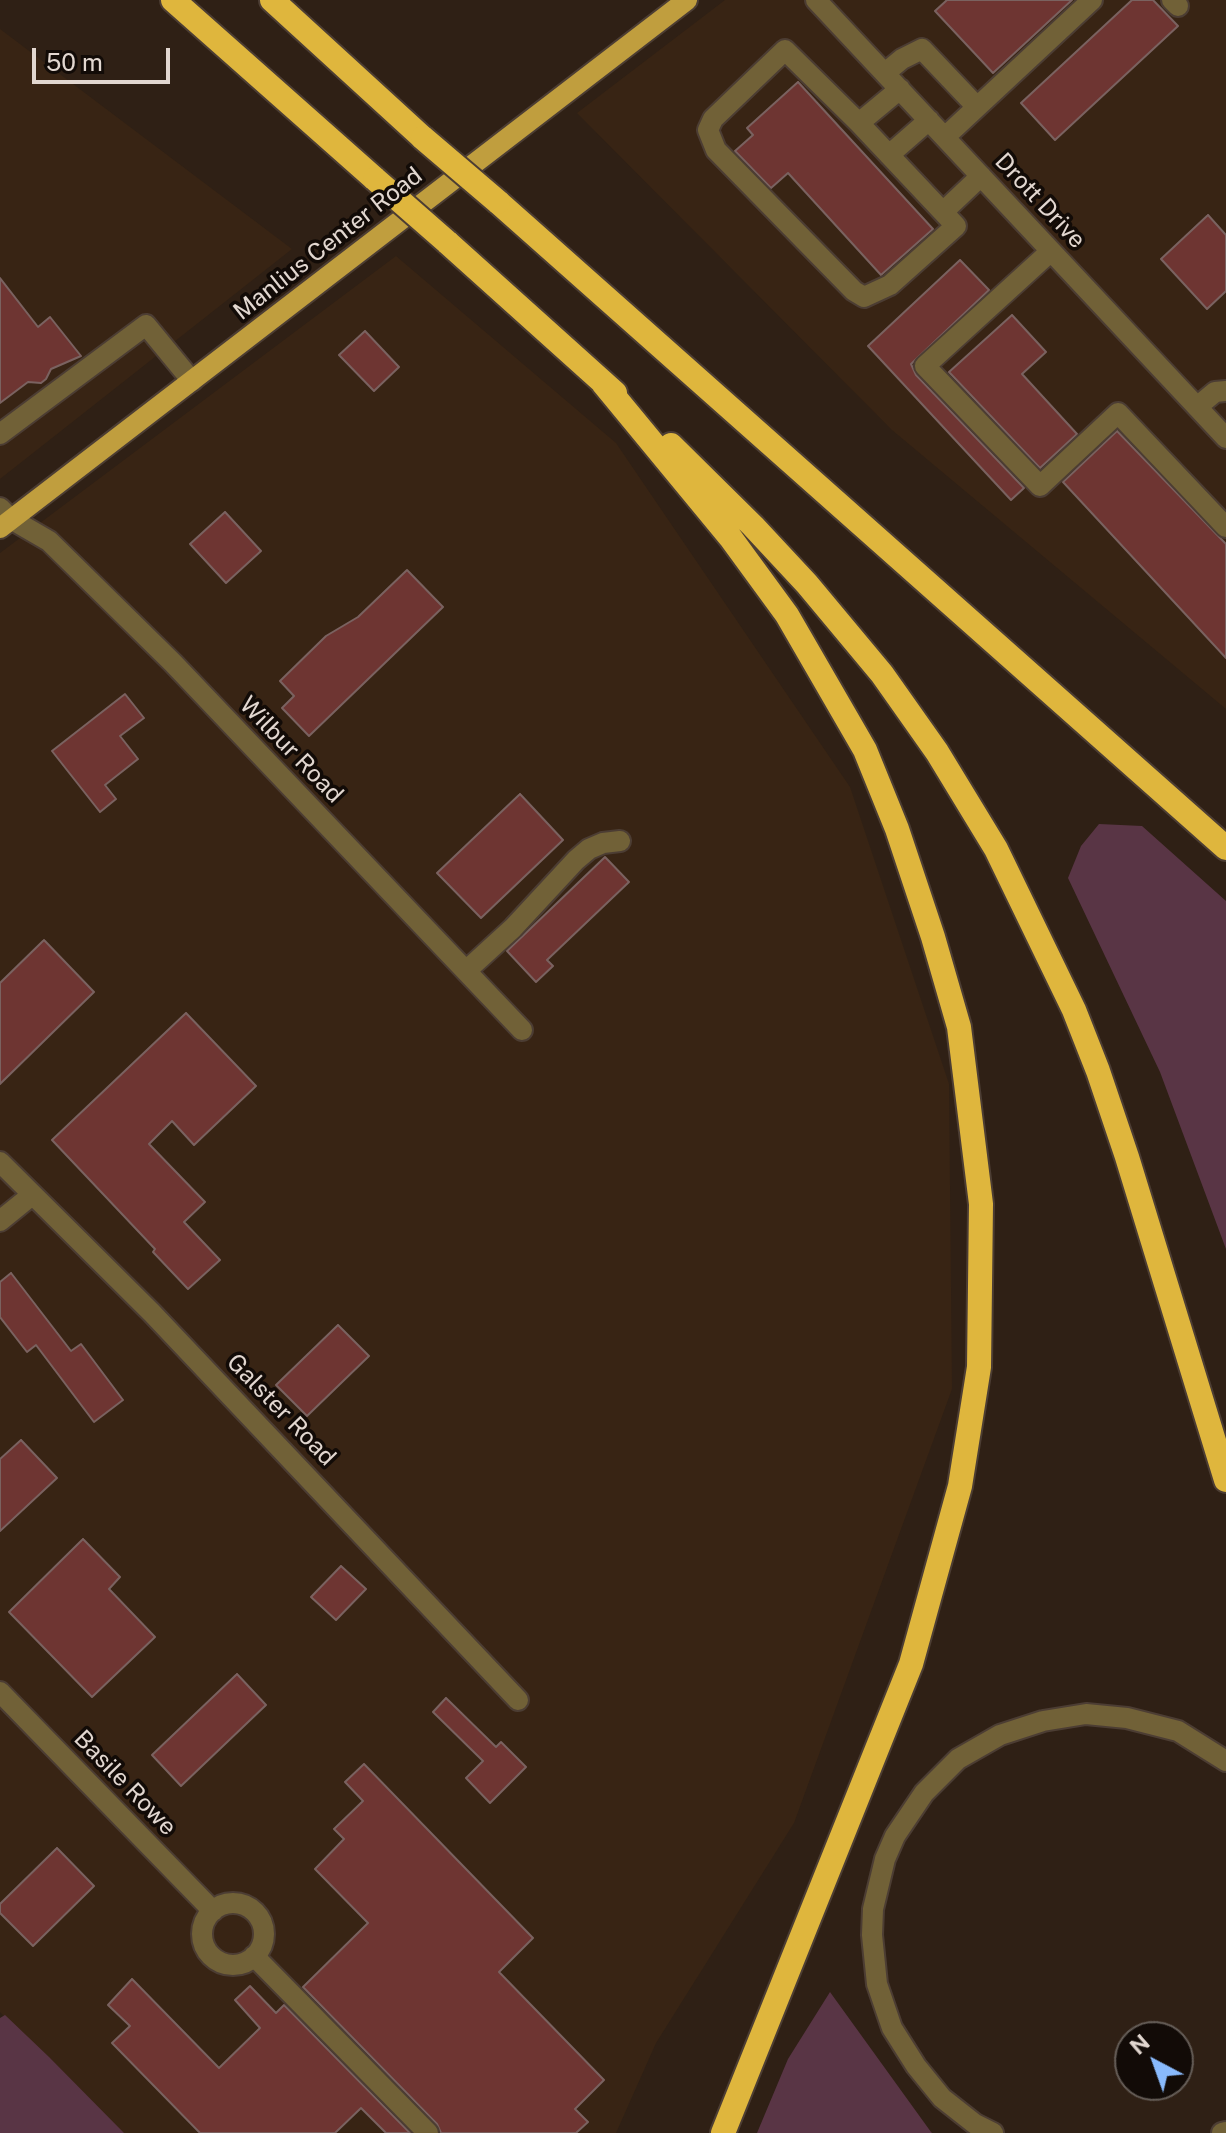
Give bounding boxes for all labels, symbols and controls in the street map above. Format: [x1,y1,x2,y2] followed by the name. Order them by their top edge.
[36,32,174,82] scale bar
[46,48,103,76] text: 50 m
[989,147,1091,255] street label: Drott Drive
[228,161,428,327] street label: Manlius Center Road
[233,691,349,809] street label: Wilbur Road
[221,1348,341,1472] street label: Galster Road
[68,1724,182,1842] street label: Basile Rowe
[1114,2021,1194,2101] north arrow
[1125,2029,1155,2060] text: N

